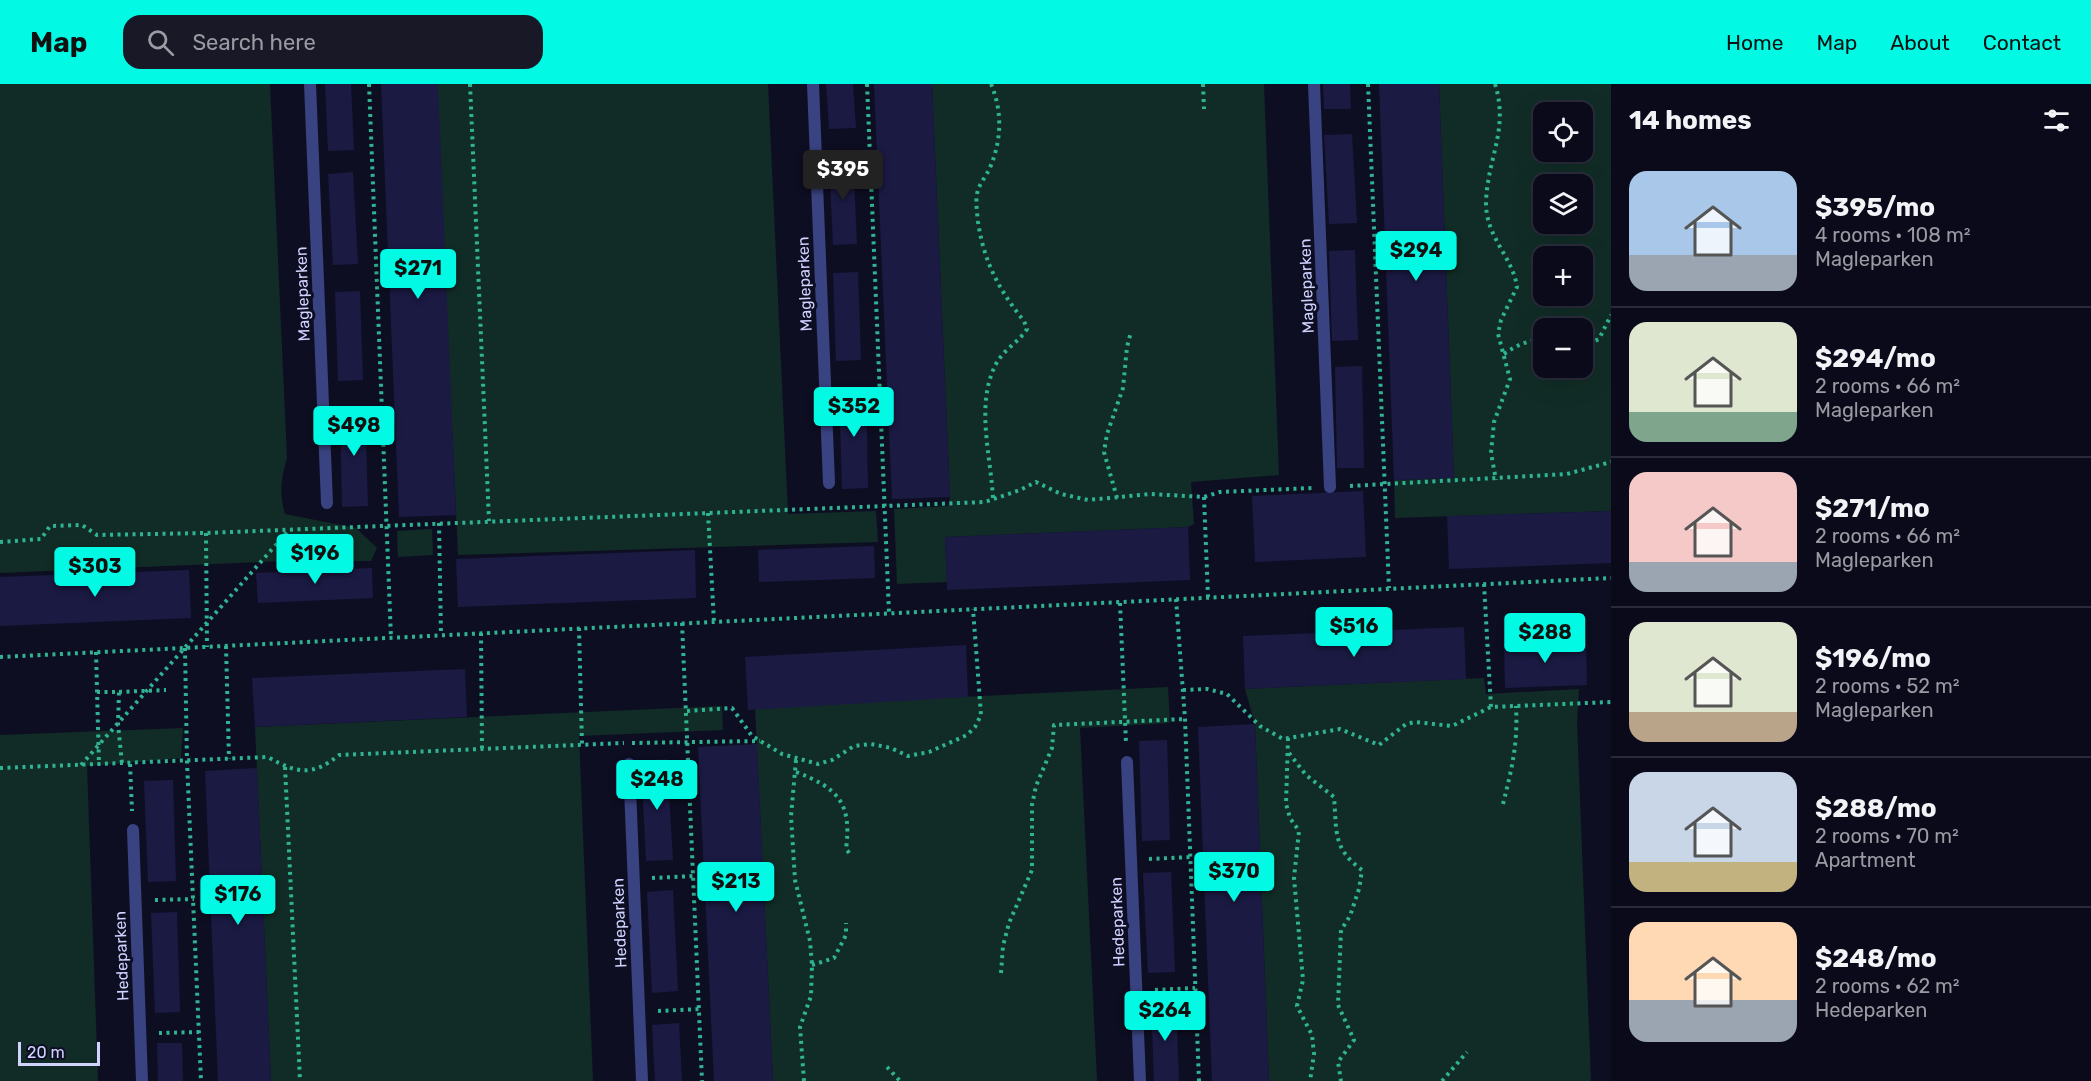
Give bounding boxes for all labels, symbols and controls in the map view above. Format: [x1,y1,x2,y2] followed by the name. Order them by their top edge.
[123,15,543,69] search box
[30,26,87,59] text: Map
[144,26,177,59] icon: search
[192,29,316,56] text: Search here
[1726,30,1783,55] text: Home
[1816,30,1857,55] text: Map
[1890,30,1950,55] text: About
[1983,30,2061,55] text: Contact
[1533,102,1593,378] map controls
[1533,102,1593,162] button: locate
[2040,104,2073,137] icon: filters
[1629,105,1752,136] text: 14 homes
[807,150,879,201] pin: $395
[817,157,869,181] text: $395
[1533,174,1593,234] button: layers
[1815,192,1935,223] text: $395/mo
[1677,195,1749,267] icon: home
[1815,223,1971,247] text: 4 rooms · 108 m²
[1380,231,1452,282] pin: $294
[793,236,816,332] street label: Magleparken
[1295,238,1318,334] street label: Magleparken
[1390,238,1442,262] text: $294
[291,246,314,342] street label: Magleparken
[1533,246,1593,306] button: +
[1815,247,1934,271] text: Magleparken
[382,249,454,300] pin: $271
[394,256,442,280] text: $271
[1533,318,1593,378] button: −
[1815,343,1936,374] text: $294/mo
[1677,346,1749,418] icon: home
[1815,374,1960,398] text: 2 rooms · 66 m²
[818,387,890,438] pin: $352
[828,394,880,418] text: $352
[1815,398,1934,422] text: Magleparken
[318,406,390,457] pin: $498
[327,413,381,437] text: $498
[1815,493,1930,524] text: $271/mo
[1677,496,1749,568] icon: home
[1815,524,1960,548] text: 2 rooms · 66 m²
[279,534,351,585] pin: $196
[290,541,340,565] text: $196
[59,547,131,598] pin: $303
[1815,548,1934,572] text: Magleparken
[68,554,122,578] text: $303
[1318,607,1390,658] pin: $516
[1509,613,1581,664] pin: $288
[1329,614,1379,638] text: $516
[1518,620,1572,644] text: $288
[1815,643,1931,674] text: $196/mo
[1677,646,1749,718] icon: home
[1815,674,1960,698] text: 2 rooms · 52 m²
[1815,698,1934,722] text: Magleparken
[621,760,693,811] pin: $248
[630,767,684,791] text: $248
[1815,793,1937,824] text: $288/mo
[1677,796,1749,868] icon: home
[1815,824,1959,848] text: 2 rooms · 70 m²
[1815,848,1916,872] text: Apartment
[1198,852,1270,903] pin: $370
[1208,859,1260,883] text: $370
[700,862,772,913] pin: $213
[711,869,761,893] text: $213
[202,875,274,926] pin: $176
[1106,877,1129,967] street label: Hedeparken
[608,878,631,968] street label: Hedeparken
[214,882,262,906] text: $176
[110,911,133,1001] street label: Hedeparken
[1815,943,1937,974] text: $248/mo
[1677,946,1749,1018] icon: home
[1815,974,1960,998] text: 2 rooms · 62 m²
[1129,991,1201,1042] pin: $264
[1138,998,1192,1022] text: $264
[1815,998,1927,1022] text: Hedeparken
[18,1039,100,1066] scale bar
[27,1043,65,1062] text: 20 m

